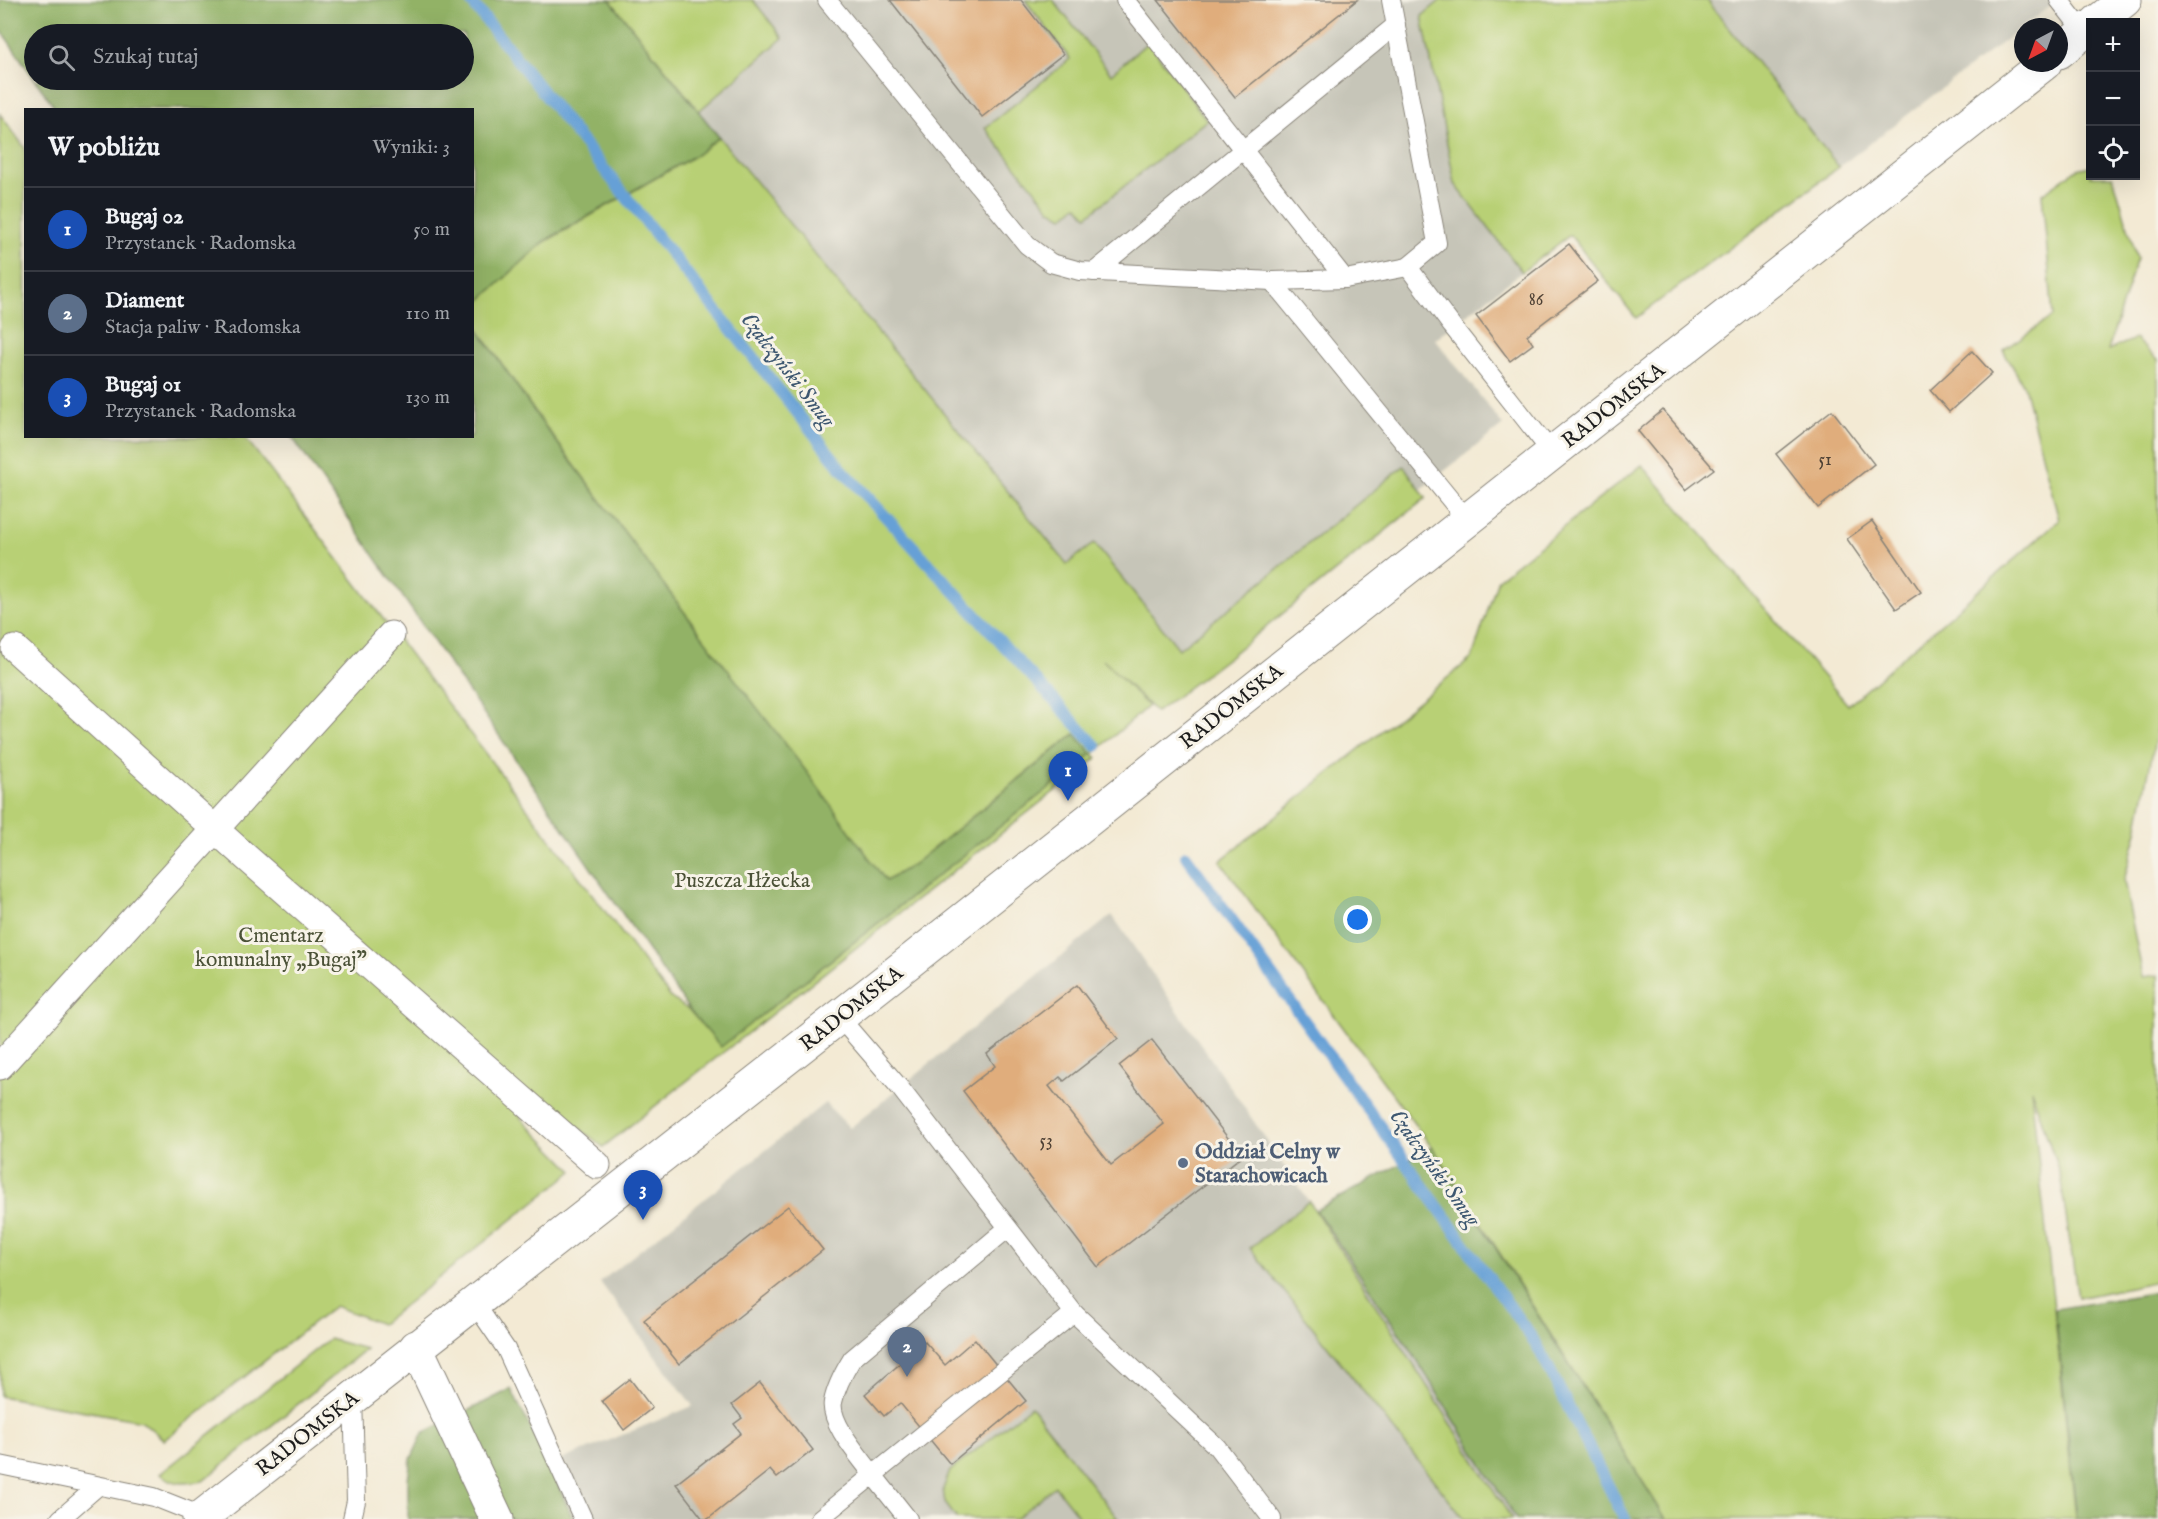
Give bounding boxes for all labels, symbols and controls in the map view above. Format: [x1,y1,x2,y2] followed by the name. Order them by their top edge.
[2014,18,2068,72] north arrow
[2086,18,2140,180] map controls
[2086,18,2140,72] button: +
[24,24,474,90] search box
[45,41,78,74] icon: search
[93,43,198,71] text: Szukaj tutaj
[2086,72,2140,126] button: −
[2086,126,2140,180] button: locate
[48,131,160,164] text: W pobliżu
[372,135,450,160] text: Wyniki: 3
[105,203,184,231] text: Bugaj 02
[64,217,71,242] text: 1
[413,217,450,242] text: 50 m
[105,231,296,256] text: Przystanek · Radomska
[105,287,184,315] text: Diament
[1529,289,1544,312] house number: 86
[63,301,72,326] text: 2
[406,301,450,326] text: 110 m
[734,307,842,435] water label: Czałczyński Smug
[105,315,301,340] text: Stacja paliw · Radomska
[1557,357,1672,455] street label: RADOMSKA
[105,371,181,399] text: Bugaj 01
[64,385,71,410] text: 3
[405,385,450,410] text: 130 m
[105,399,296,424] text: Przystanek · Radomska
[1818,449,1832,472] house number: 51
[1175,658,1290,756] street label: RADOMSKA
[1048,752,1088,801] pin: 1
[674,868,811,895] park label: Puszcza Iłżecka
[1343,905,1372,934] your location
[195,923,367,974] park label: Cmentarz komunalny „Bugaj”
[795,960,910,1058] street label: RADOMSKA
[1382,1104,1487,1234] water label: Czałczyński Smug
[1039,1130,1053,1153] house number: 53
[1195,1139,1341,1190] place label: Oddział Celny w Starachowicach
[1176,1156,1190,1170] marker: Oddział Celny w Starachowicach
[624,1170,662,1220] pin: 3
[888,1328,926,1377] pin: 2
[251,1385,366,1483] street label: RADOMSKA

